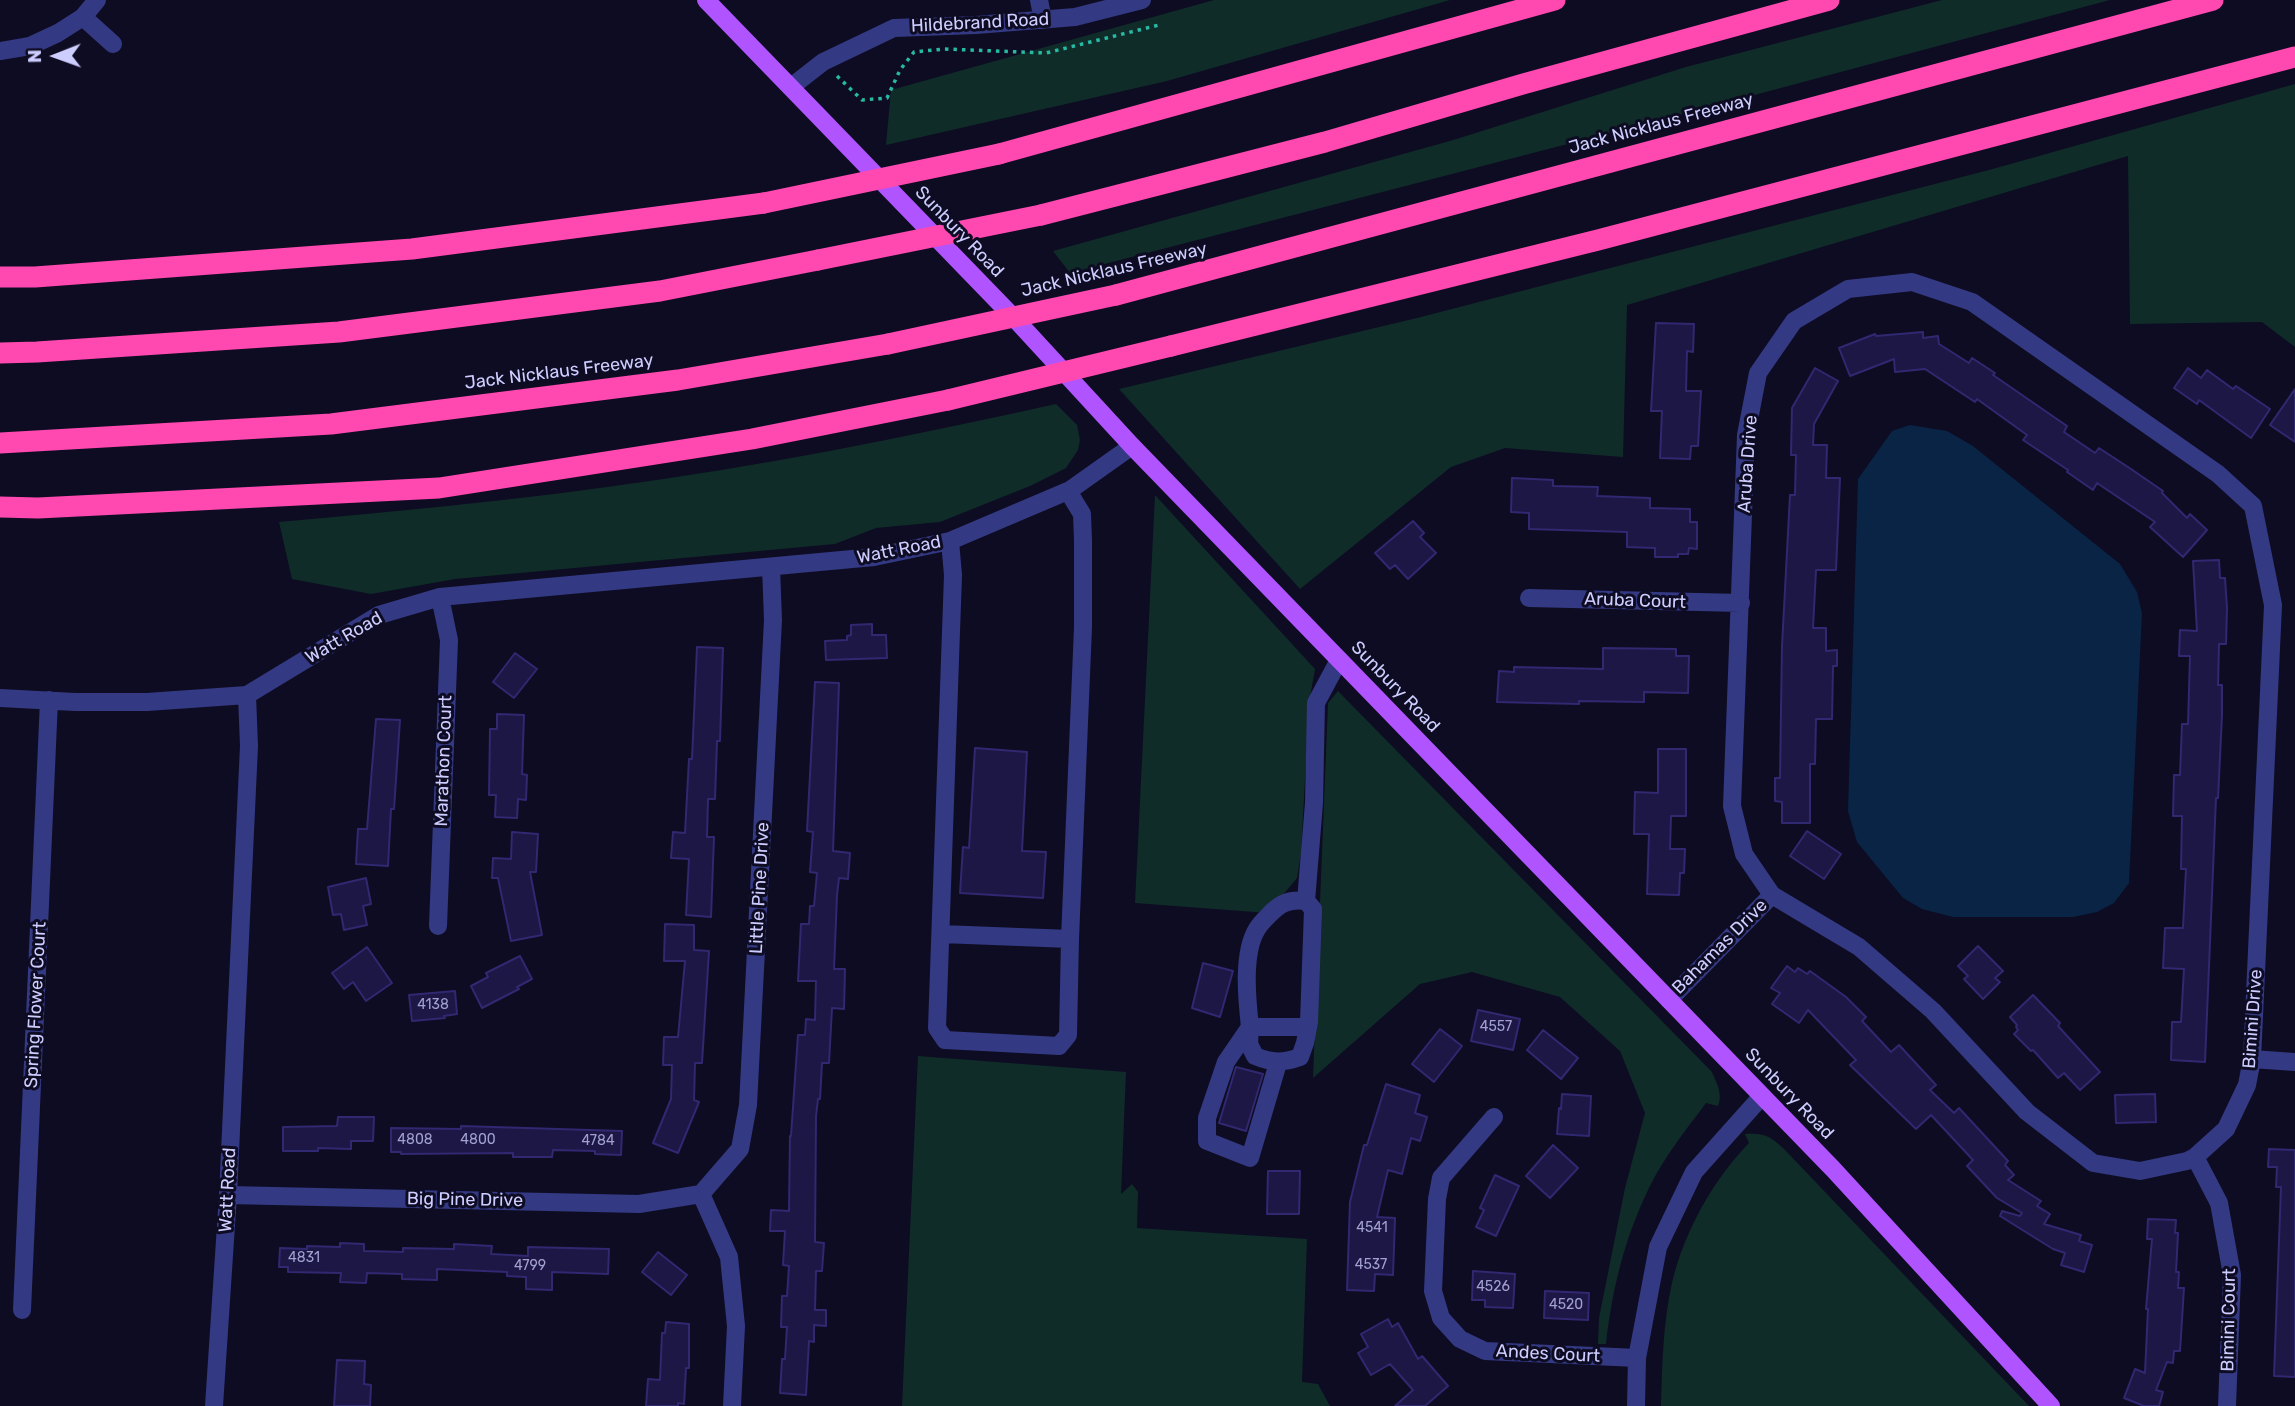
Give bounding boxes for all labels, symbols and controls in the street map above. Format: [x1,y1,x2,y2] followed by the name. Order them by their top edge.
[910,9,1050,37] street label: Hildebrand Road
[21,21,91,91] north arrow
[23,49,46,63] text: N
[1566,89,1756,159] street label: Jack Nicklaus Freeway
[910,182,1008,282] street label: Sunbury Road
[1019,238,1209,302] street label: Jack Nicklaus Freeway
[463,350,655,394] street label: Jack Nicklaus Freeway
[1734,414,1762,514] street label: Aruba Drive
[855,531,943,569] street label: Watt Road
[1584,588,1686,614] street label: Aruba Court
[302,607,386,669] street label: Watt Road
[1346,637,1444,737] street label: Sunbury Road
[431,695,457,827] street label: Marathon Court
[746,821,774,955] street label: Little Pine Drive
[1668,895,1772,999] street label: Bahamas Drive
[21,921,51,1089] street label: Spring Flower Court
[2239,969,2267,1069] street label: Bimini Drive
[417,997,449,1013] house number: 4138
[1480,1019,1512,1035] house number: 4557
[1740,1044,1838,1144] street label: Sunbury Road
[397,1132,433,1148] house number: 4808
[460,1132,496,1148] house number: 4800
[581,1133,615,1149] house number: 4784
[215,1147,241,1233] street label: Watt Road
[407,1188,523,1212] street label: Big Pine Drive
[1356,1220,1388,1236] house number: 4541
[288,1250,320,1266] house number: 4831
[1355,1257,1387,1273] house number: 4537
[514,1258,546,1274] house number: 4799
[2217,1268,2241,1372] street label: Bimini Court
[1476,1279,1510,1295] house number: 4526
[1549,1297,1583,1313] house number: 4520
[1495,1340,1601,1368] street label: Andes Court

